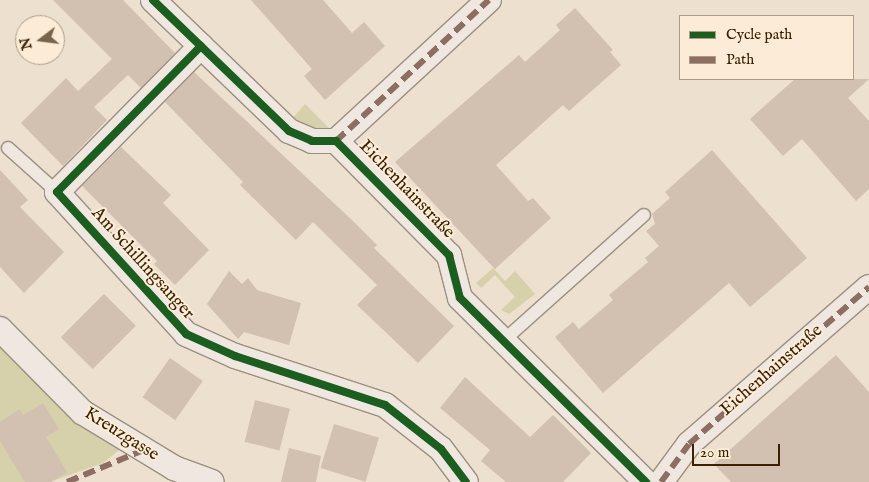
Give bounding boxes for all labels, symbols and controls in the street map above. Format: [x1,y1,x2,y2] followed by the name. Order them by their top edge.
[15,15,65,65] north arrow
[679,15,854,80] legend
[726,25,792,44] text: Cycle path
[16,35,37,52] text: N
[726,50,754,69] text: Path
[354,136,458,244] street label: Eichenhainstraße
[86,203,198,325] street label: Am Schillingsanger
[716,321,828,421] street label: Eichenhainstraße
[80,404,162,466] street label: Kreuzgasse
[694,434,782,466] scale bar
[700,443,729,462] text: 20 m

